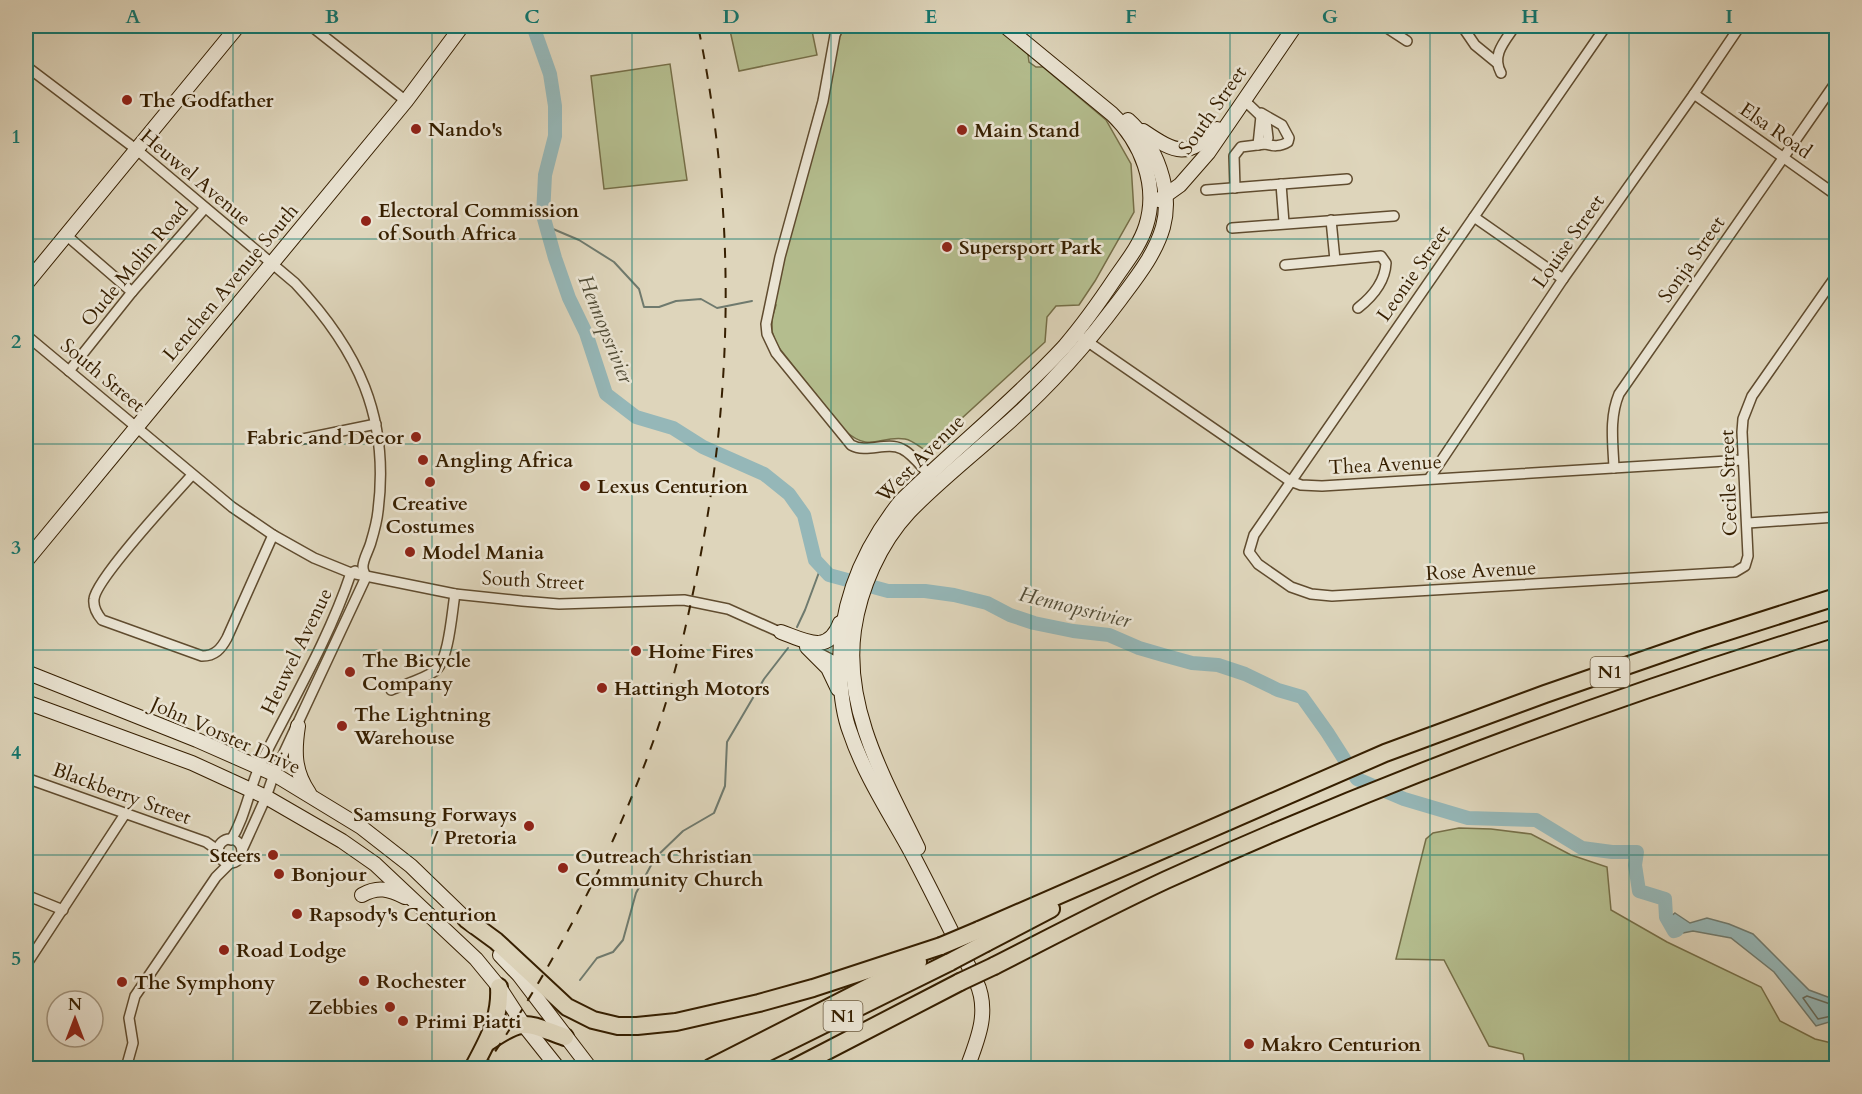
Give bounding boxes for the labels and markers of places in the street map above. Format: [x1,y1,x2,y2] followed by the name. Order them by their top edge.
[139,87,275,114] place label: The Godfather
[120,93,134,107] marker: The Godfather
[428,116,502,143] place label: Nando's
[974,117,1080,144] place label: Main Stand
[409,122,423,136] marker: Nando's
[955,123,969,137] marker: Main Stand
[378,197,579,247] place label: Electoral Commission of South Africa
[359,214,373,228] marker: Electoral Commission of South Africa
[959,234,1103,261] place label: Supersport Park
[940,240,954,254] marker: Supersport Park
[246,424,405,451] place label: Fabric and Decor
[409,430,423,444] marker: Fabric and Decor
[435,447,573,474] place label: Angling Africa
[416,453,430,467] marker: Angling Africa
[597,473,748,500] place label: Lexus Centurion
[423,475,437,489] marker: Creative Costumes
[578,479,592,493] marker: Lexus Centurion
[385,490,475,540] place label: Creative Costumes
[422,539,544,566] place label: Model Mania
[403,545,417,559] marker: Model Mania
[648,638,754,665] place label: Home Fires
[629,644,643,658] marker: Home Fires
[362,647,471,697] place label: The Bicycle Company
[343,665,357,679] marker: The Bicycle Company
[614,675,770,702] place label: Hattingh Motors
[595,681,609,695] marker: Hattingh Motors
[353,701,491,751] place label: The Lightning Warehouse
[335,719,349,733] marker: The Lightning Warehouse
[353,801,517,851] place label: Samsung Forways / Pretoria
[522,819,536,833] marker: Samsung Forways / Pretoria
[210,842,261,869] place label: Steers
[575,843,764,893] place label: Outreach Christian Community Church
[266,848,280,862] marker: Steers
[291,861,367,888] place label: Bonjour
[556,861,570,875] marker: Outreach Christian Community Church
[272,867,286,881] marker: Bonjour
[309,901,497,928] place label: Rapsody's Centurion
[290,907,304,921] marker: Rapsody's Centurion
[236,937,347,964] place label: Road Lodge
[217,943,231,957] marker: Road Lodge
[376,968,467,995] place label: Rochester
[134,969,276,996] place label: The Symphony
[357,974,371,988] marker: Rochester
[115,975,129,989] marker: The Symphony
[308,994,378,1021] place label: Zebbies
[383,1000,397,1014] marker: Zebbies
[415,1008,522,1035] place label: Primi Piatti
[396,1014,410,1028] marker: Primi Piatti
[1261,1031,1421,1058] place label: Makro Centurion
[1242,1037,1256,1051] marker: Makro Centurion

